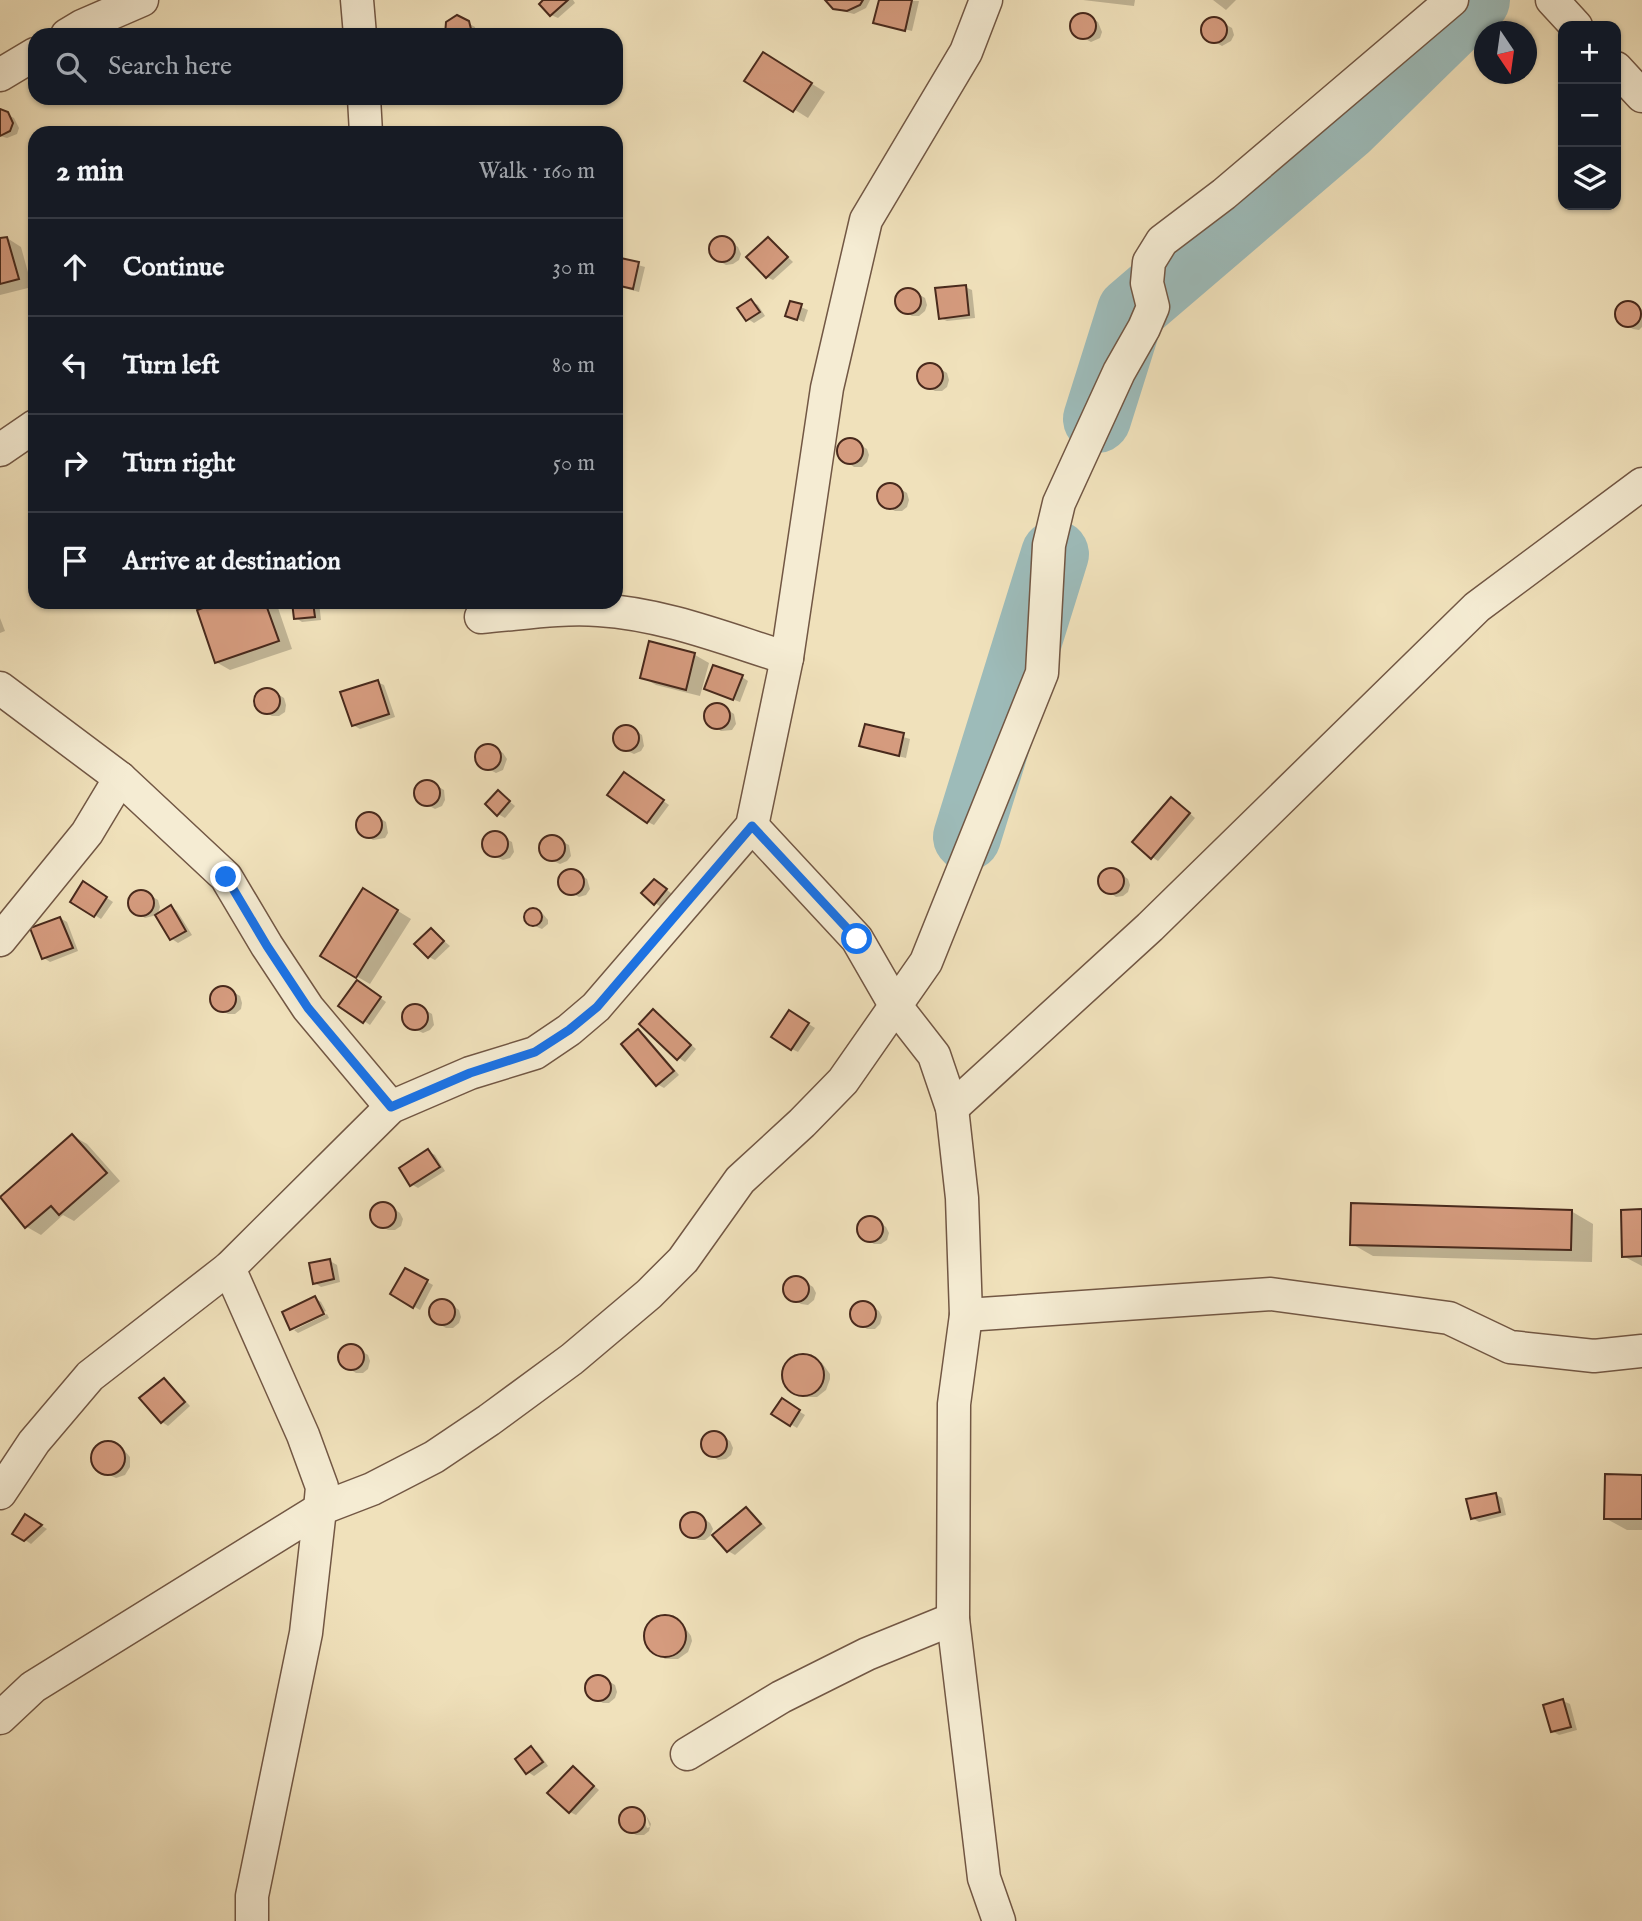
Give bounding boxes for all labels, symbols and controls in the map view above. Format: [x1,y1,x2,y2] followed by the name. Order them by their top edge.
[1474,21,1537,84] north arrow
[1558,21,1621,210] map controls
[1558,21,1621,84] button: +
[28,28,623,105] search box
[52,48,90,86] icon: search
[108,50,232,83] text: Search here
[1558,84,1621,147] button: −
[1558,147,1621,210] button: layers
[56,153,124,191] text: 2 min
[478,157,595,186] text: Walk · 160 m
[56,248,94,286] icon: ahead
[123,251,224,284] text: Continue
[552,253,595,282] text: 30 m
[56,346,94,384] icon: left
[123,349,220,382] text: Turn left
[552,351,595,380] text: 80 m
[56,444,94,482] icon: right
[123,447,236,480] text: Turn right
[553,449,595,478] text: 50 m
[56,542,94,580] icon: arrive
[123,545,341,578] text: Arrive at destination
[210,861,241,892] route end
[841,923,872,954] route start

